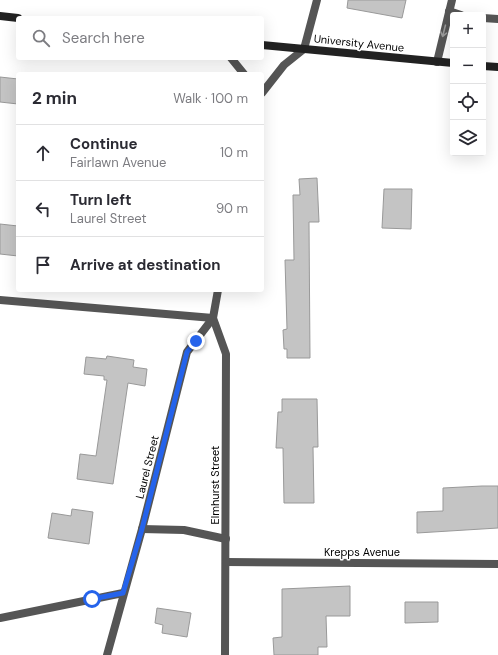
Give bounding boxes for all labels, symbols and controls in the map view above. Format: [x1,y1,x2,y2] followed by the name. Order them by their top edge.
[450,12,486,156] map controls
[450,12,486,48] button: +
[16,16,264,60] search box
[440,24,448,37] one-way arrow
[30,27,52,49] icon: search
[62,28,145,48] text: Search here
[313,31,405,55] street label: University Avenue
[450,48,486,84] button: −
[450,84,486,120] button: locate
[32,87,77,109] text: 2 min
[173,90,248,107] text: Walk · 100 m
[450,120,486,156] button: layers
[70,134,138,154] text: Continue
[32,142,54,164] icon: ahead
[220,144,248,161] text: 10 m
[70,154,166,171] text: Fairlawn Avenue
[70,190,131,210] text: Turn left
[32,198,54,220] icon: left
[216,200,248,217] text: 90 m
[70,210,147,227] text: Laurel Street
[32,254,54,276] icon: arrive
[70,255,221,275] text: Arrive at destination
[187,332,205,350] route end
[132,434,162,500] street label: Laurel Street
[208,446,222,524] street label: Elmhurst Street
[324,545,400,559] street label: Krepps Avenue
[83,590,101,608] route start

